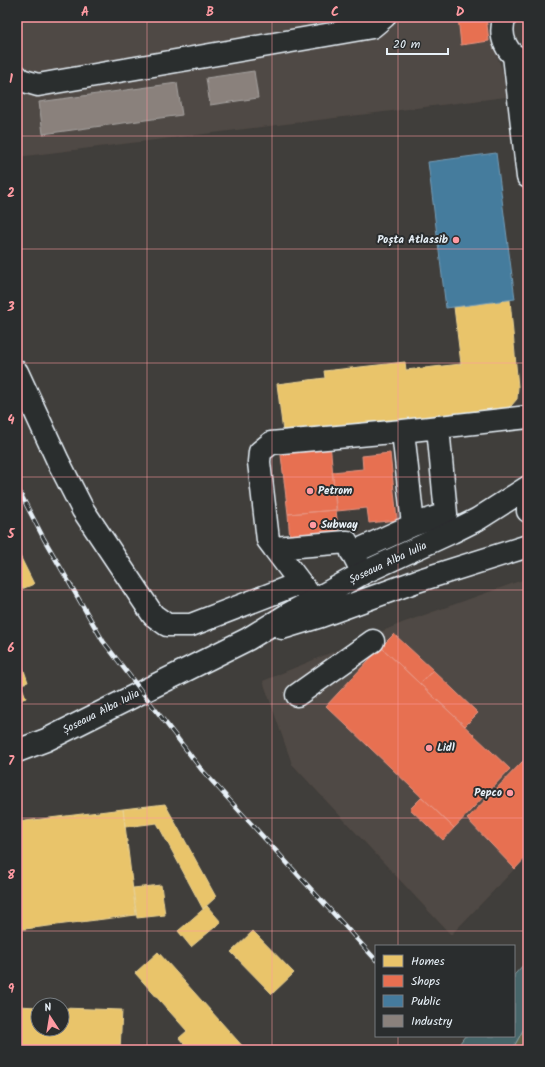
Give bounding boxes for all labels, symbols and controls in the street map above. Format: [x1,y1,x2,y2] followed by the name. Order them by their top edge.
[81,2,89,23] text: A
[206,2,214,23] text: B
[331,2,339,23] text: C
[456,2,465,23] text: D
[387,30,448,56] scale bar
[393,35,421,54] text: 20 m
[9,69,13,90] text: 1
[7,183,15,204] text: 2
[377,231,448,249] place label: Poșta Atlassib
[451,235,461,245] marker: Poșta Atlassib
[6,297,15,318] text: 3
[7,410,15,431] text: 4
[318,482,352,500] place label: Petrom
[305,486,315,496] marker: Petrom
[321,516,358,534] place label: Subway
[308,520,318,530] marker: Subway
[7,524,16,545] text: 5
[346,537,430,589] street label: Șoseaua Alba Iulia
[7,638,15,659] text: 6
[59,685,143,739] street label: Șoseaua Alba Iulia
[437,739,455,757] place label: Lidl
[424,743,434,753] marker: Lidl
[8,751,15,772] text: 7
[474,784,502,802] place label: Pepco
[505,788,515,798] marker: Pepco
[7,865,15,886] text: 8
[375,945,515,1037] legend
[411,952,445,971] text: Homes
[411,972,440,991] text: Shops
[8,979,15,1000] text: 9
[411,992,441,1011] text: Public
[30,997,70,1037] north arrow
[43,999,53,1018] text: N
[411,1012,453,1031] text: Industry

